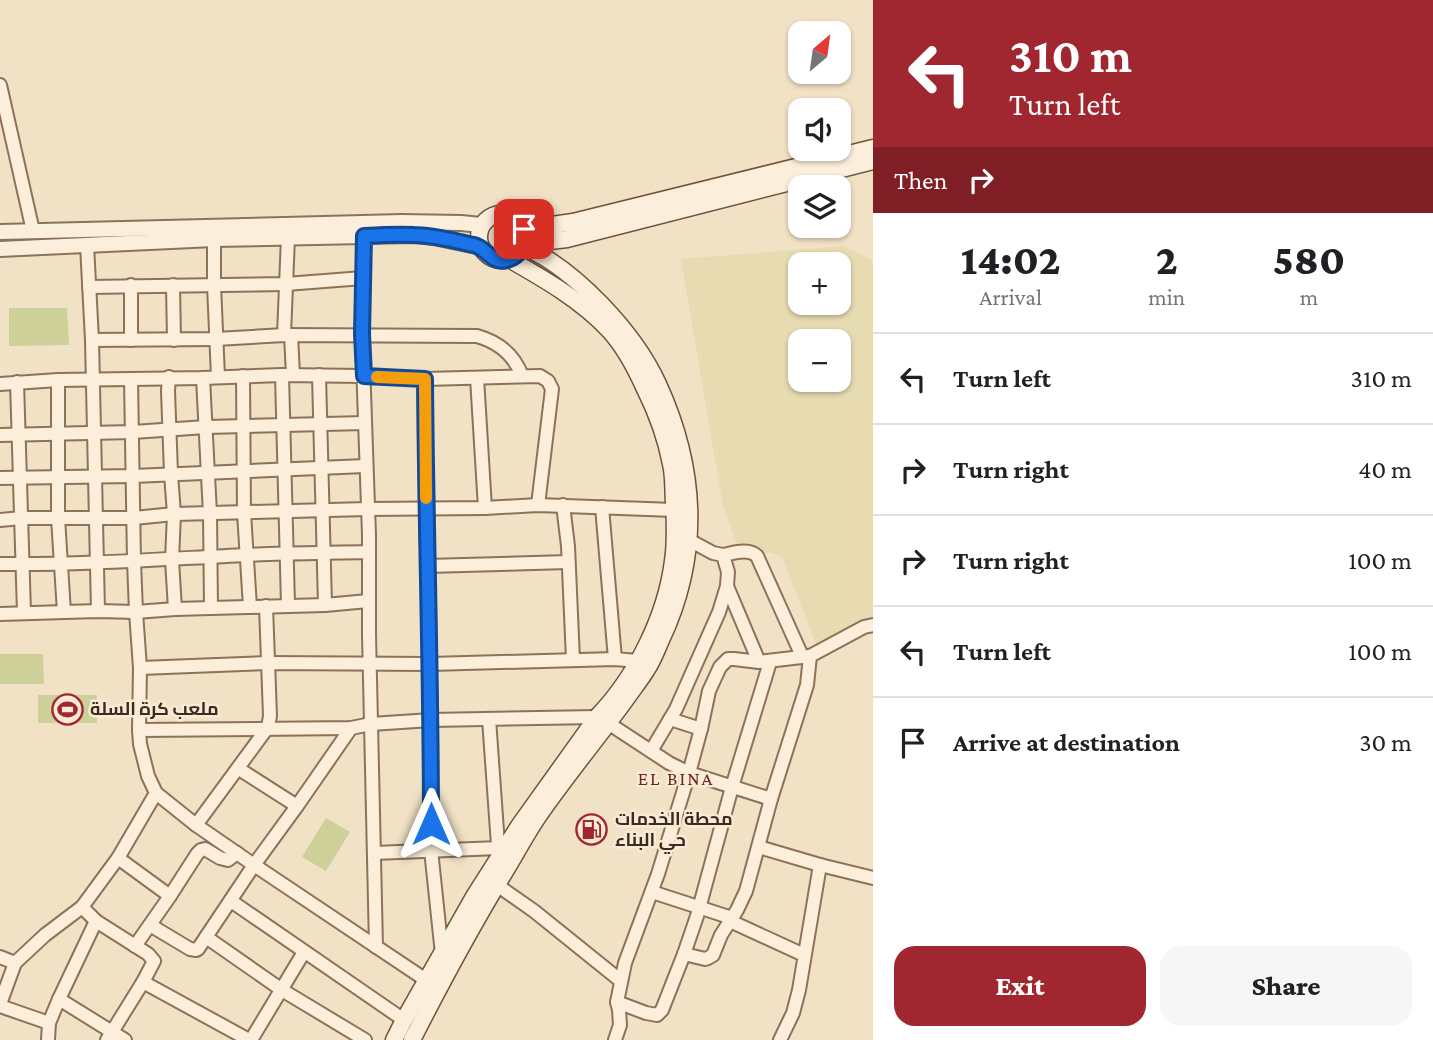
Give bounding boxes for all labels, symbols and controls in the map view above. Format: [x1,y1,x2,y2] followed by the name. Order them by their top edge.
[788,21,850,84] north arrow
[788,21,851,392] map controls
[894,28,985,119] icon: left
[1009,28,1132,83] text: 310 m
[1009,86,1120,122] text: Turn left
[788,98,851,161] button: sound
[962,161,1000,199] icon: right
[894,166,948,195] text: Then
[788,175,851,238] button: layers
[494,199,554,259] pin
[505,210,543,248] icon: arrive
[961,236,1061,283] text: 14:02
[1156,236,1178,283] text: 2
[1273,236,1345,283] text: 580
[788,252,851,315] button: +
[979,284,1042,310] text: Arrival
[1148,284,1185,310] text: min
[1300,284,1318,310] text: m
[788,329,851,392] button: −
[894,360,932,398] icon: left
[953,364,1051,393] text: Turn left
[1351,364,1412,393] text: 310 m
[894,451,932,489] icon: right
[953,455,1069,484] text: Turn right
[1358,455,1412,484] text: 40 m
[894,542,932,580] icon: right
[953,546,1069,575] text: Turn right
[1348,546,1412,575] text: 100 m
[894,633,932,671] icon: left
[953,637,1051,666] text: Turn left
[1348,637,1412,666] text: 100 m
[50,692,84,726] sports icon: ملعب كرة السلة
[90,699,219,720] place label: ملعب كرة السلة
[894,724,932,762] icon: arrive
[953,728,1180,757] text: Arrive at destination
[1359,728,1412,757] text: 30 m
[638,768,714,789] district label: EL BINA
[394,787,468,861] position arrow
[615,809,733,855] place label: محطة الخدمات حي البناء
[575,812,609,846] fuel station icon: محطة الخدمات حي البناء
[894,946,1146,1026] button: Exit
[1160,946,1412,1026] button: Share

